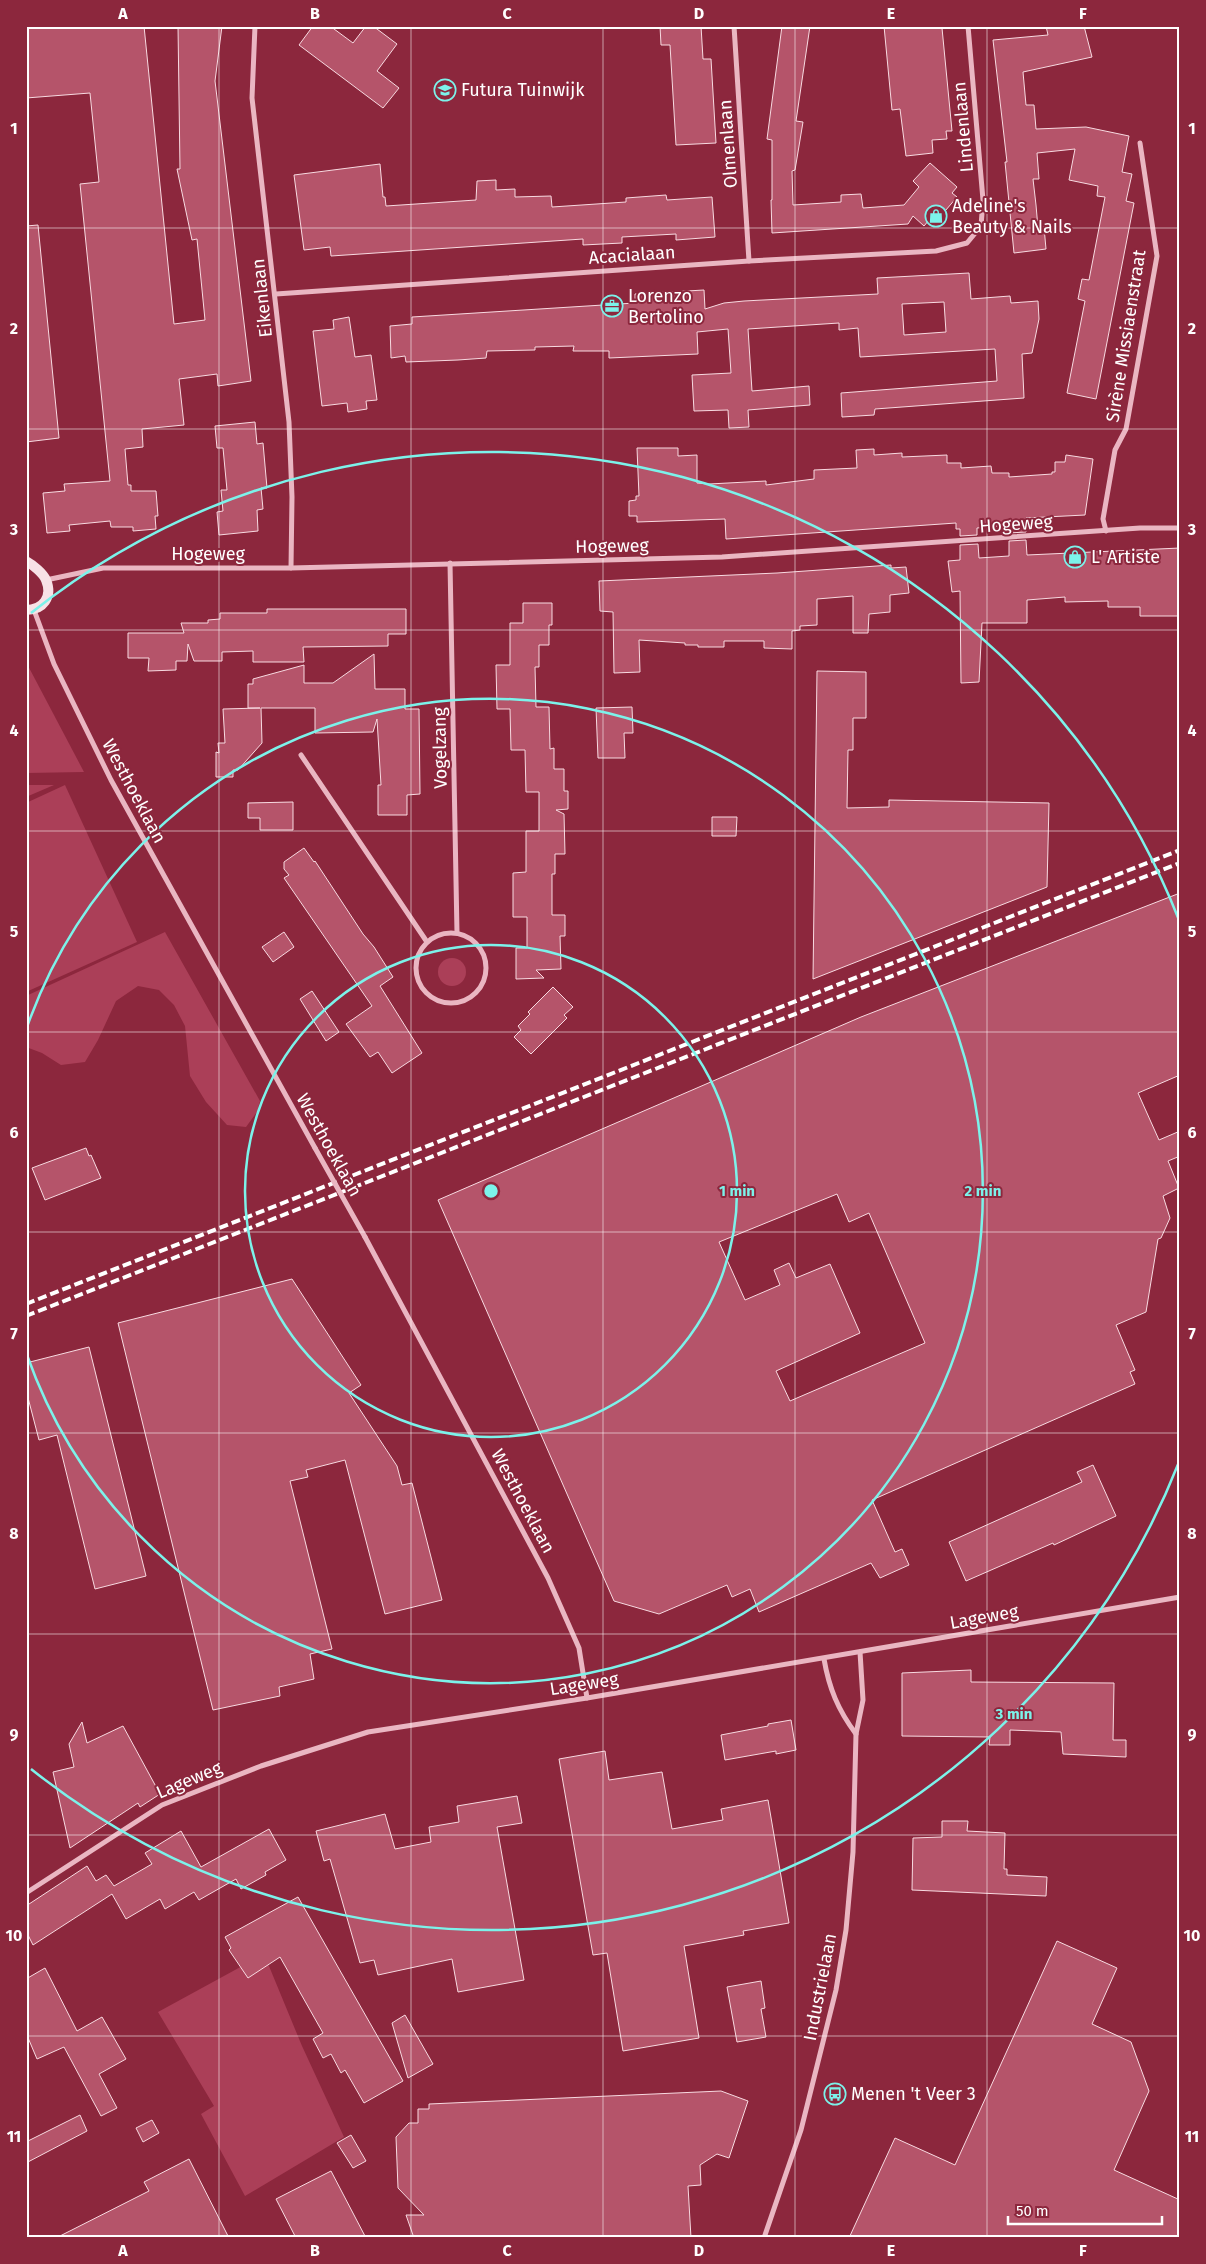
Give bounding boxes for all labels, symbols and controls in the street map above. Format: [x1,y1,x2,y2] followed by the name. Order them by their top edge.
[117,4,128,23] text: A
[310,4,320,23] text: B
[502,4,512,23] text: C
[694,4,704,23] text: D
[887,4,895,23] text: E
[1079,4,1087,23] text: F
[433,78,457,102] school or university icon: Futura Tuinwijk
[461,79,585,101] place label: Futura Tuinwijk
[948,81,978,173] street label: Lindenlaan
[714,99,742,189] street label: Olmenlaan
[10,119,18,138] text: 1
[1188,119,1196,138] text: 1
[952,195,1072,238] place label: Adeline's Beauty & Nails
[924,204,948,228] shop icon: Adeline's Beauty & Nails
[588,241,676,269] street label: Acacialaan
[1101,248,1151,424] street label: Sirène Missiaenstraat
[247,257,277,339] street label: Eikenlaan
[628,285,704,328] place label: Lorenzo Bertolino
[600,294,624,318] office icon: Lorenzo Bertolino
[10,319,18,338] text: 2
[1188,319,1196,338] text: 2
[978,510,1054,538] street label: Hogeweg
[9,520,18,539] text: 3
[1187,520,1196,539] text: 3
[575,534,650,558] street label: Hogeweg
[171,543,245,565] street label: Hogeweg
[1063,545,1087,569] shop icon: L' Artiste
[1091,546,1160,568] place label: L' Artiste
[428,706,452,789] street label: Vogelzang
[9,721,19,740] text: 4
[1187,721,1197,740] text: 4
[97,735,171,847] street label: Westhoeklaan
[10,922,19,941] text: 5
[1188,922,1197,941] text: 5
[292,1089,366,1201] street label: Westhoeklaan
[9,1123,19,1142] text: 6
[1187,1123,1197,1142] text: 6
[482,1182,500,1200] centre of rings
[719,1182,755,1200] text: 1 min
[965,1182,1001,1200] text: 2 min
[10,1324,18,1343] text: 7
[1188,1324,1196,1343] text: 7
[486,1445,560,1557] street label: Westhoeklaan
[9,1524,19,1543] text: 8
[1187,1524,1197,1543] text: 8
[948,1600,1021,1634] street label: Lageweg
[548,1668,621,1700] street label: Lageweg
[995,1705,1032,1723] text: 3 min
[10,1725,19,1744] text: 9
[1188,1725,1197,1744] text: 9
[153,1756,226,1804] street label: Lageweg
[6,1926,22,1945] text: 10
[1184,1926,1200,1945] text: 10
[799,1931,841,2043] street label: Industrielaan
[823,2082,847,2106] bus stop icon: Menen 't Veer 3
[851,2083,976,2105] place label: Menen 't Veer 3
[7,2127,21,2146] text: 11
[1185,2127,1199,2146] text: 11
[1008,2194,1162,2226] scale bar
[1016,2202,1049,2220] text: 50 m
[117,2241,128,2260] text: A
[310,2241,320,2260] text: B
[502,2241,512,2260] text: C
[694,2241,704,2260] text: D
[887,2241,895,2260] text: E
[1079,2241,1087,2260] text: F

